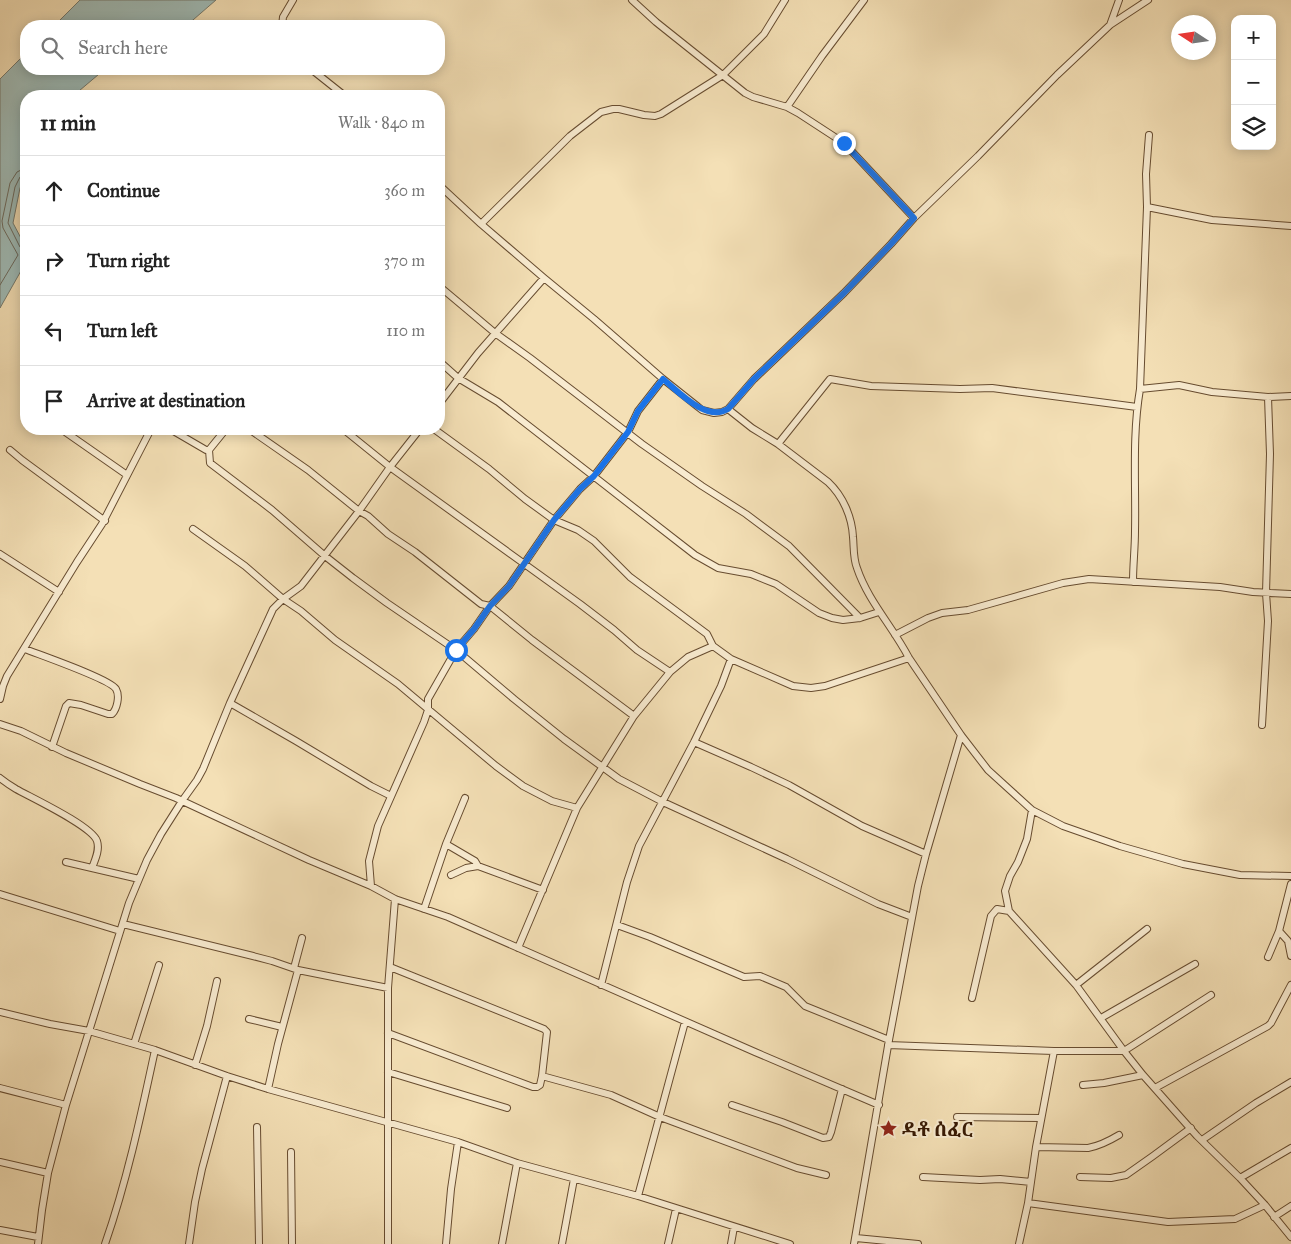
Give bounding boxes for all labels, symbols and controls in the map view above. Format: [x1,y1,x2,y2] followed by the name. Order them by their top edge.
[1171,15,1216,60] north arrow
[1231,15,1276,150] map controls
[1231,15,1276,60] button: +
[20,20,445,75] search box
[38,34,66,62] icon: search
[78,36,168,59] text: Search here
[1231,60,1276,105] button: −
[1231,105,1276,150] button: layers
[40,110,96,136] text: 11 min
[338,113,425,132] text: Walk · 840 m
[833,132,856,155] route end
[40,177,68,205] icon: ahead
[87,179,160,202] text: Continue
[384,181,425,200] text: 360 m
[40,247,68,275] icon: right
[87,249,170,272] text: Turn right
[384,251,425,270] text: 370 m
[40,317,68,345] icon: left
[87,319,157,342] text: Turn left
[386,321,425,340] text: 110 m
[40,387,68,415] icon: arrive
[87,389,245,412] text: Arrive at destination
[445,639,468,662] route start
[902,1118,973,1141] place label: ዳቶ ሰፈር
[878,1119,898,1139] place icon: ዳቶ ሰፈር

